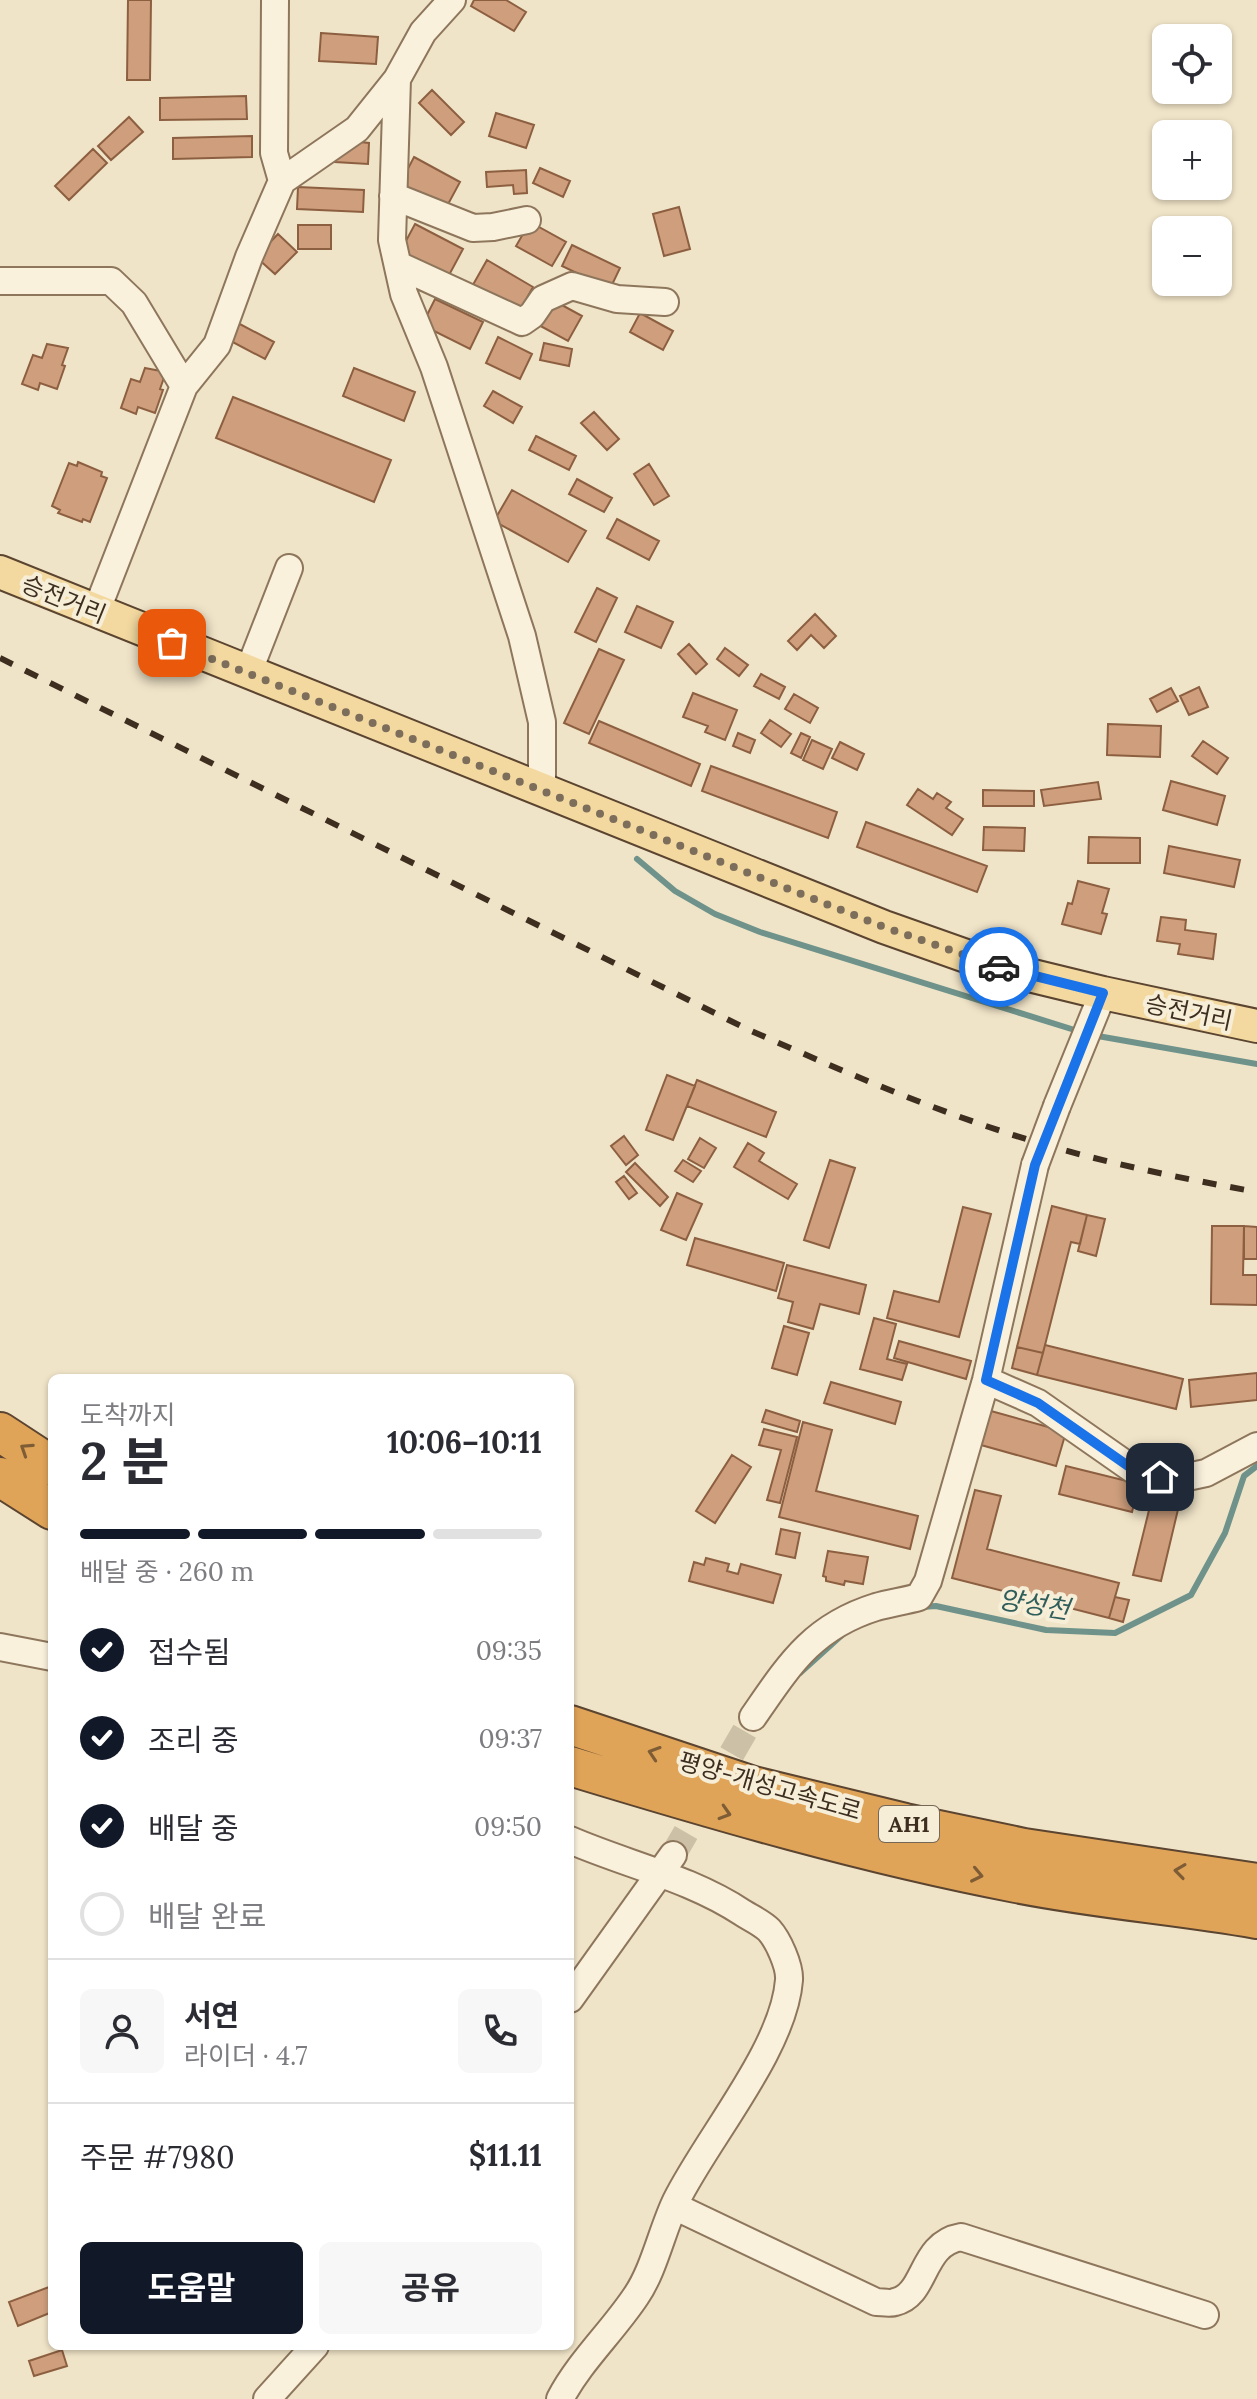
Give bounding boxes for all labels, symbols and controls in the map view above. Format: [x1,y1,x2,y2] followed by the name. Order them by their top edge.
[1152,24,1232,296] map controls
[1152,24,1232,104] button: locate
[1152,120,1232,200] button: +
[1152,216,1232,296] button: −
[17,568,111,630] street label: 승전거리
[138,609,206,677] pin
[150,621,194,665] icon: bag
[959,927,1039,1007] courier
[977,945,1021,989] icon: car
[1143,988,1235,1036] street label: 승전거리
[80,1398,176,1431] text: 도착까지
[387,1423,542,1461] text: 10:06–10:11
[80,1428,169,1494] text: 2 분
[1126,1443,1194,1511] pin
[20,1444,35,1459] one-way arrow
[1138,1455,1182,1499] icon: home
[80,1555,254,1588] text: 배달 중 · 260 m
[996,1582,1075,1626] water label: 양성천
[80,1628,124,1672] icon: check
[148,1633,231,1671] text: 접수됨
[476,1634,542,1667] text: 09:35
[80,1716,124,1760] icon: check
[148,1721,239,1759] text: 조리 중
[478,1722,542,1755] text: 09:37
[675,1745,865,1827] street label: 평양-개성고속도로
[648,1746,662,1762] one-way arrow
[80,1804,124,1848] icon: check
[718,1804,731,1820] one-way arrow
[879,1806,939,1842] road number: AH1
[148,1809,239,1847] text: 배달 중
[474,1810,542,1843] text: 09:50
[1173,1863,1187,1880] one-way arrow
[970,1866,984,1883] one-way arrow
[148,1897,266,1935] text: 배달 완료
[80,1989,164,2073] button: person
[458,1989,542,2073] button: phone
[184,1996,239,2034] text: 서연
[184,2039,308,2072] text: 라이더 · 4.7
[469,2136,542,2174] text: $11.11
[80,2138,235,2176] text: 주문 #7980
[80,2242,303,2334] button: 도움말
[319,2242,542,2334] button: 공유

